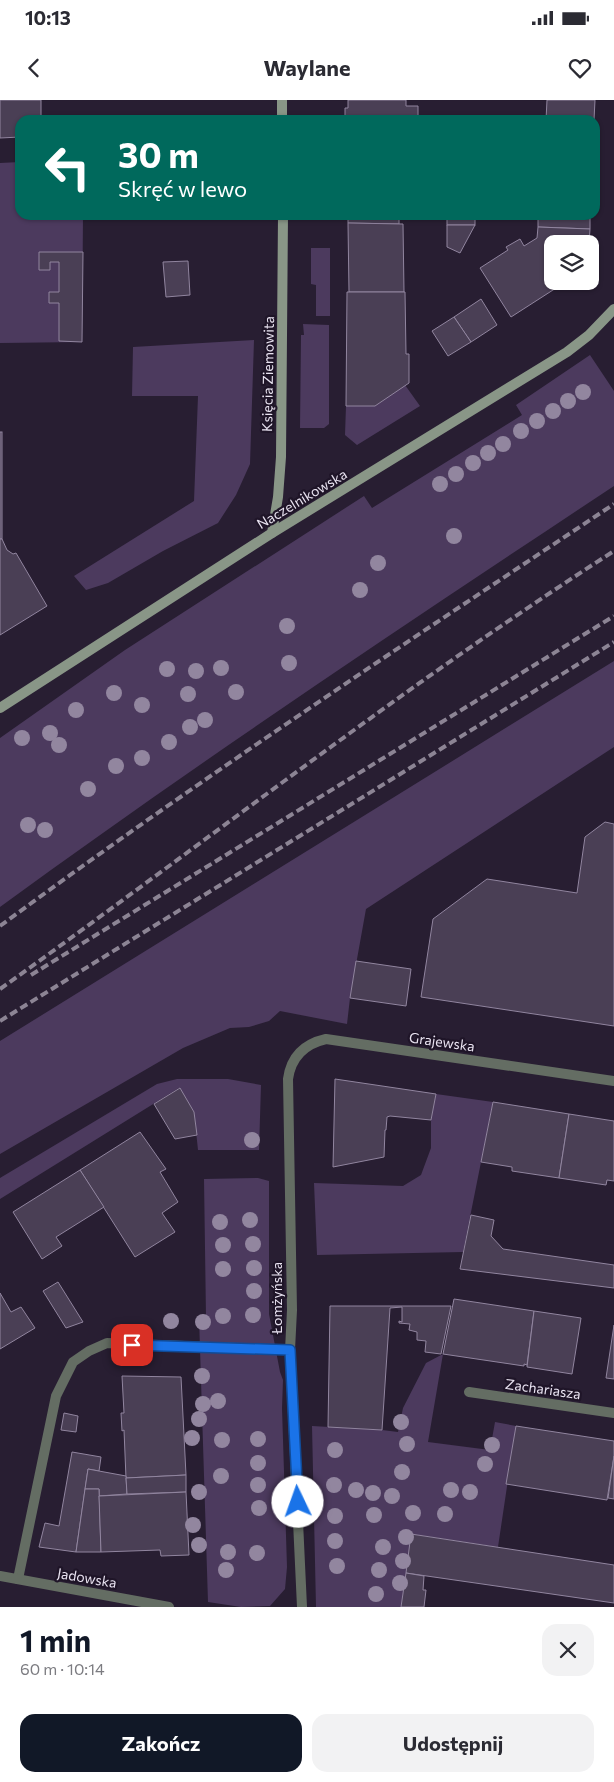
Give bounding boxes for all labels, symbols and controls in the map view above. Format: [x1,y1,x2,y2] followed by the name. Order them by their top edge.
[25,6,71,29] text: 10:13
[20,54,48,82] icon: back
[263,54,351,81] text: Waylane
[566,54,594,82] icon: heart
[118,132,199,175] text: 30 m
[35,135,100,200] icon: left
[118,175,247,202] text: Skręć w lewo
[544,235,599,290] map controls
[544,235,599,290] button: layers
[258,316,277,432] street label: Księcia Ziemowita
[254,465,350,532] street label: Naczelnikowska
[408,1028,476,1055] street label: Grajewska
[268,1262,285,1335] street label: Łomżyńska
[111,1324,153,1366] pin
[118,1331,146,1359] icon: arrive
[504,1375,582,1402] street label: Zachariasza
[271,1475,323,1527] position arrow
[56,1564,118,1591] street label: Jadowska
[20,1621,91,1658] text: 1 min
[542,1624,594,1676] button: close
[20,1659,105,1678] text: 60 m · 10:14
[20,1714,302,1772] button: Zakończ
[312,1714,594,1772] button: Udostępnij

